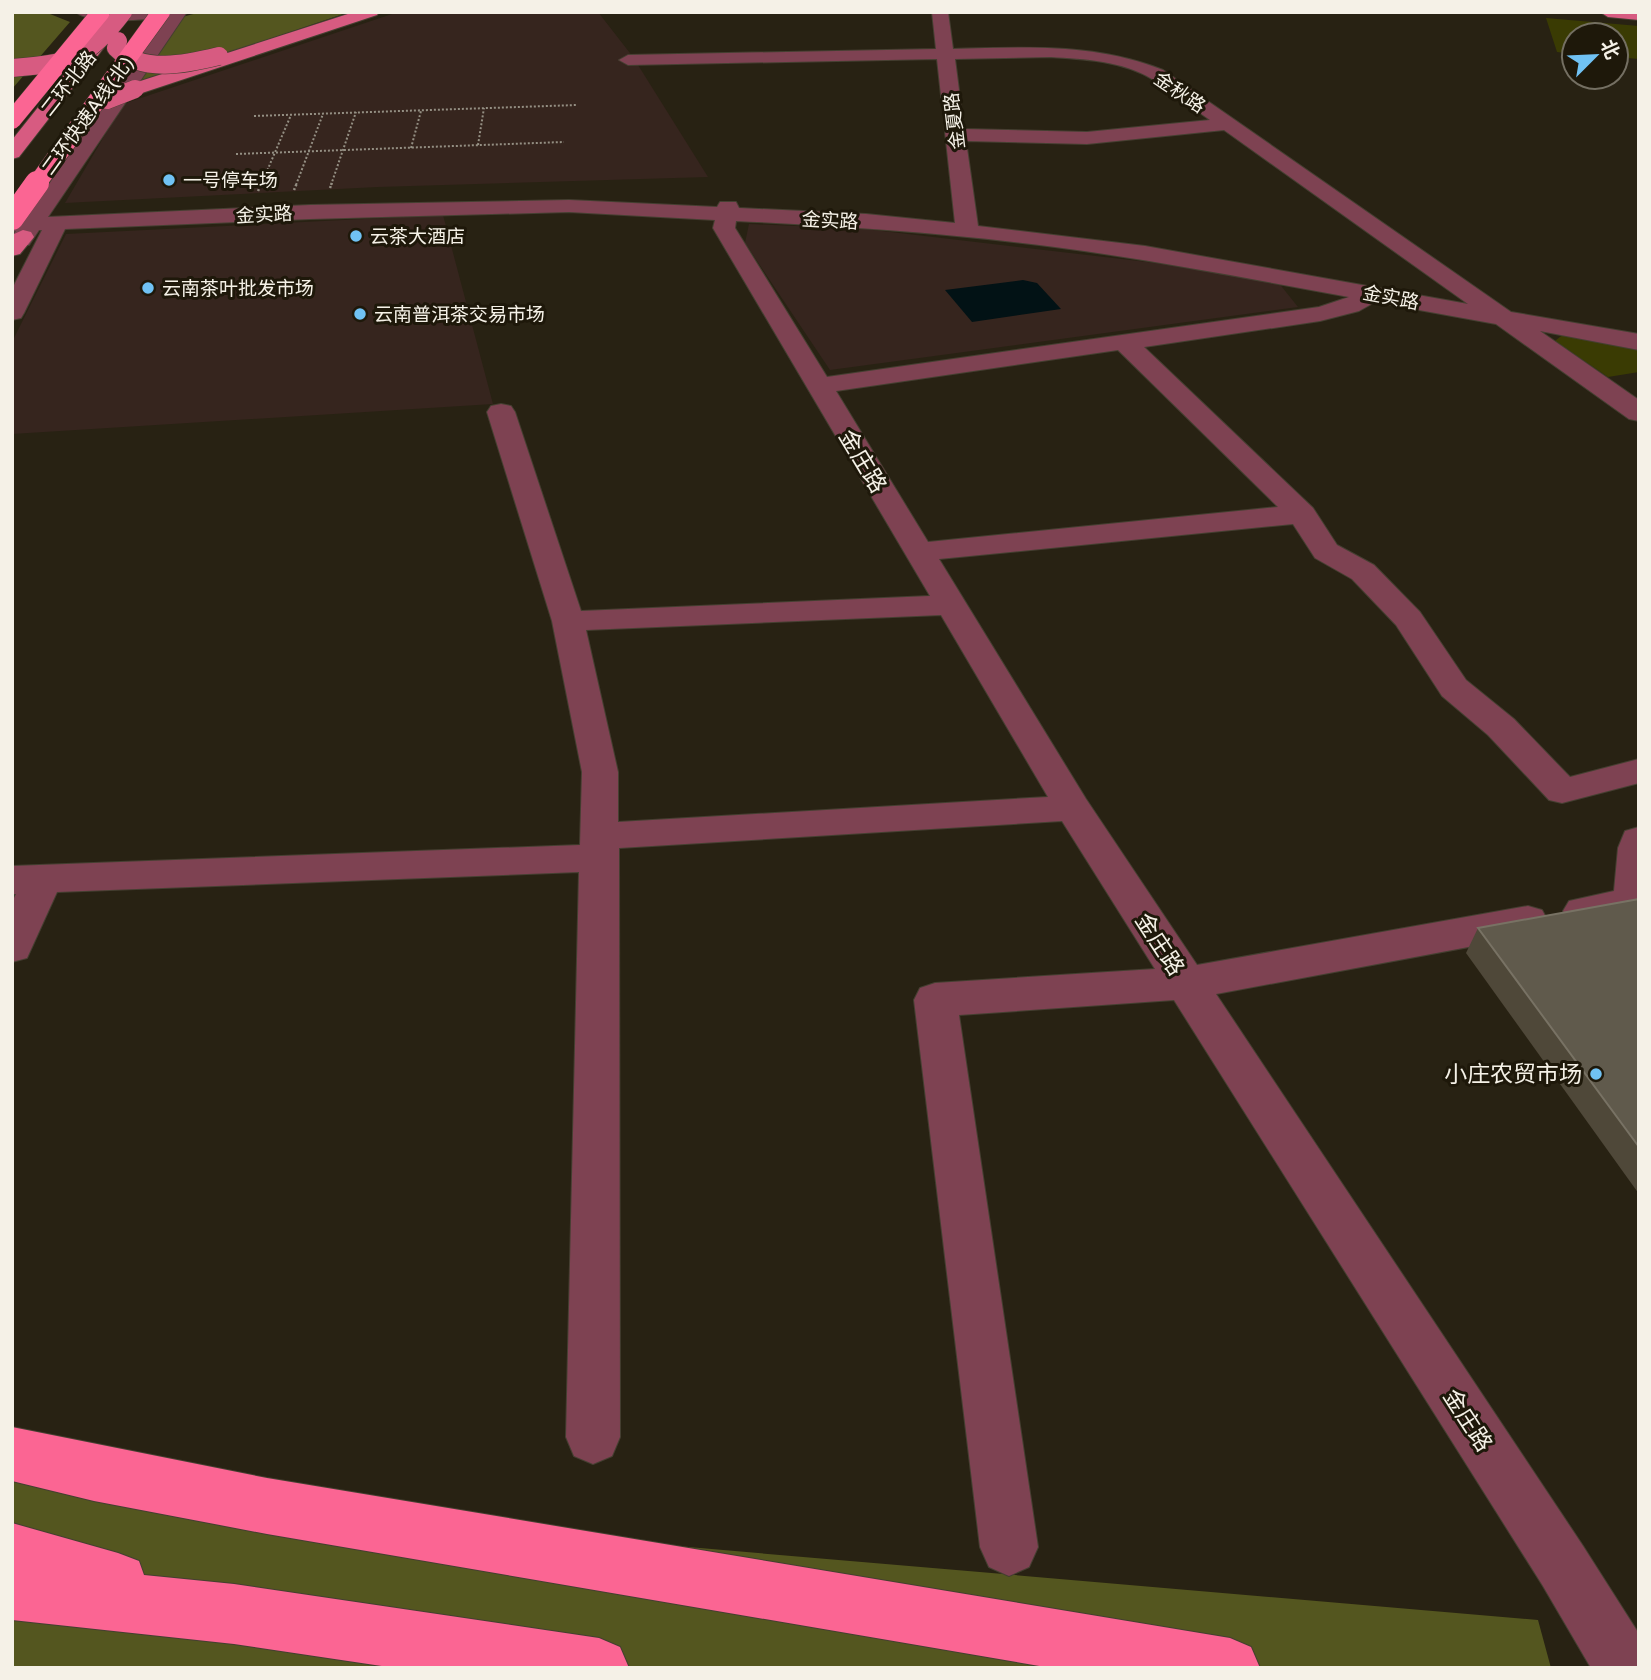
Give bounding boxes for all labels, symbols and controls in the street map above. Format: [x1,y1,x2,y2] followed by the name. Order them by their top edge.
[1560,21,1630,91] north arrow
[1597,36,1625,62] text: 北
[35,46,100,120] street label: 二环北路
[36,51,137,179] street label: 二环快速A线(北)
[1150,66,1210,117] street label: 金秋路
[939,91,968,151] street label: 金夏路
[183,168,278,191] place label: 一号停车场
[161,172,177,188] marker: 一号停车场
[235,201,293,226] street label: 金实路
[801,207,859,232] street label: 金实路
[370,224,465,247] place label: 云茶大酒店
[348,228,364,244] marker: 云茶大酒店
[162,276,314,299] place label: 云南茶叶批发市场
[140,280,156,296] marker: 云南茶叶批发市场
[1361,280,1421,313] street label: 金实路
[374,302,545,325] place label: 云南普洱茶交易市场
[352,306,368,322] marker: 云南普洱茶交易市场
[834,424,894,497] street label: 金庄路
[1130,907,1191,980] street label: 金庄路
[1444,1059,1582,1087] place label: 小庄农贸市场
[1588,1066,1604,1082] marker: 小庄农贸市场
[1438,1383,1499,1456] street label: 金庄路

